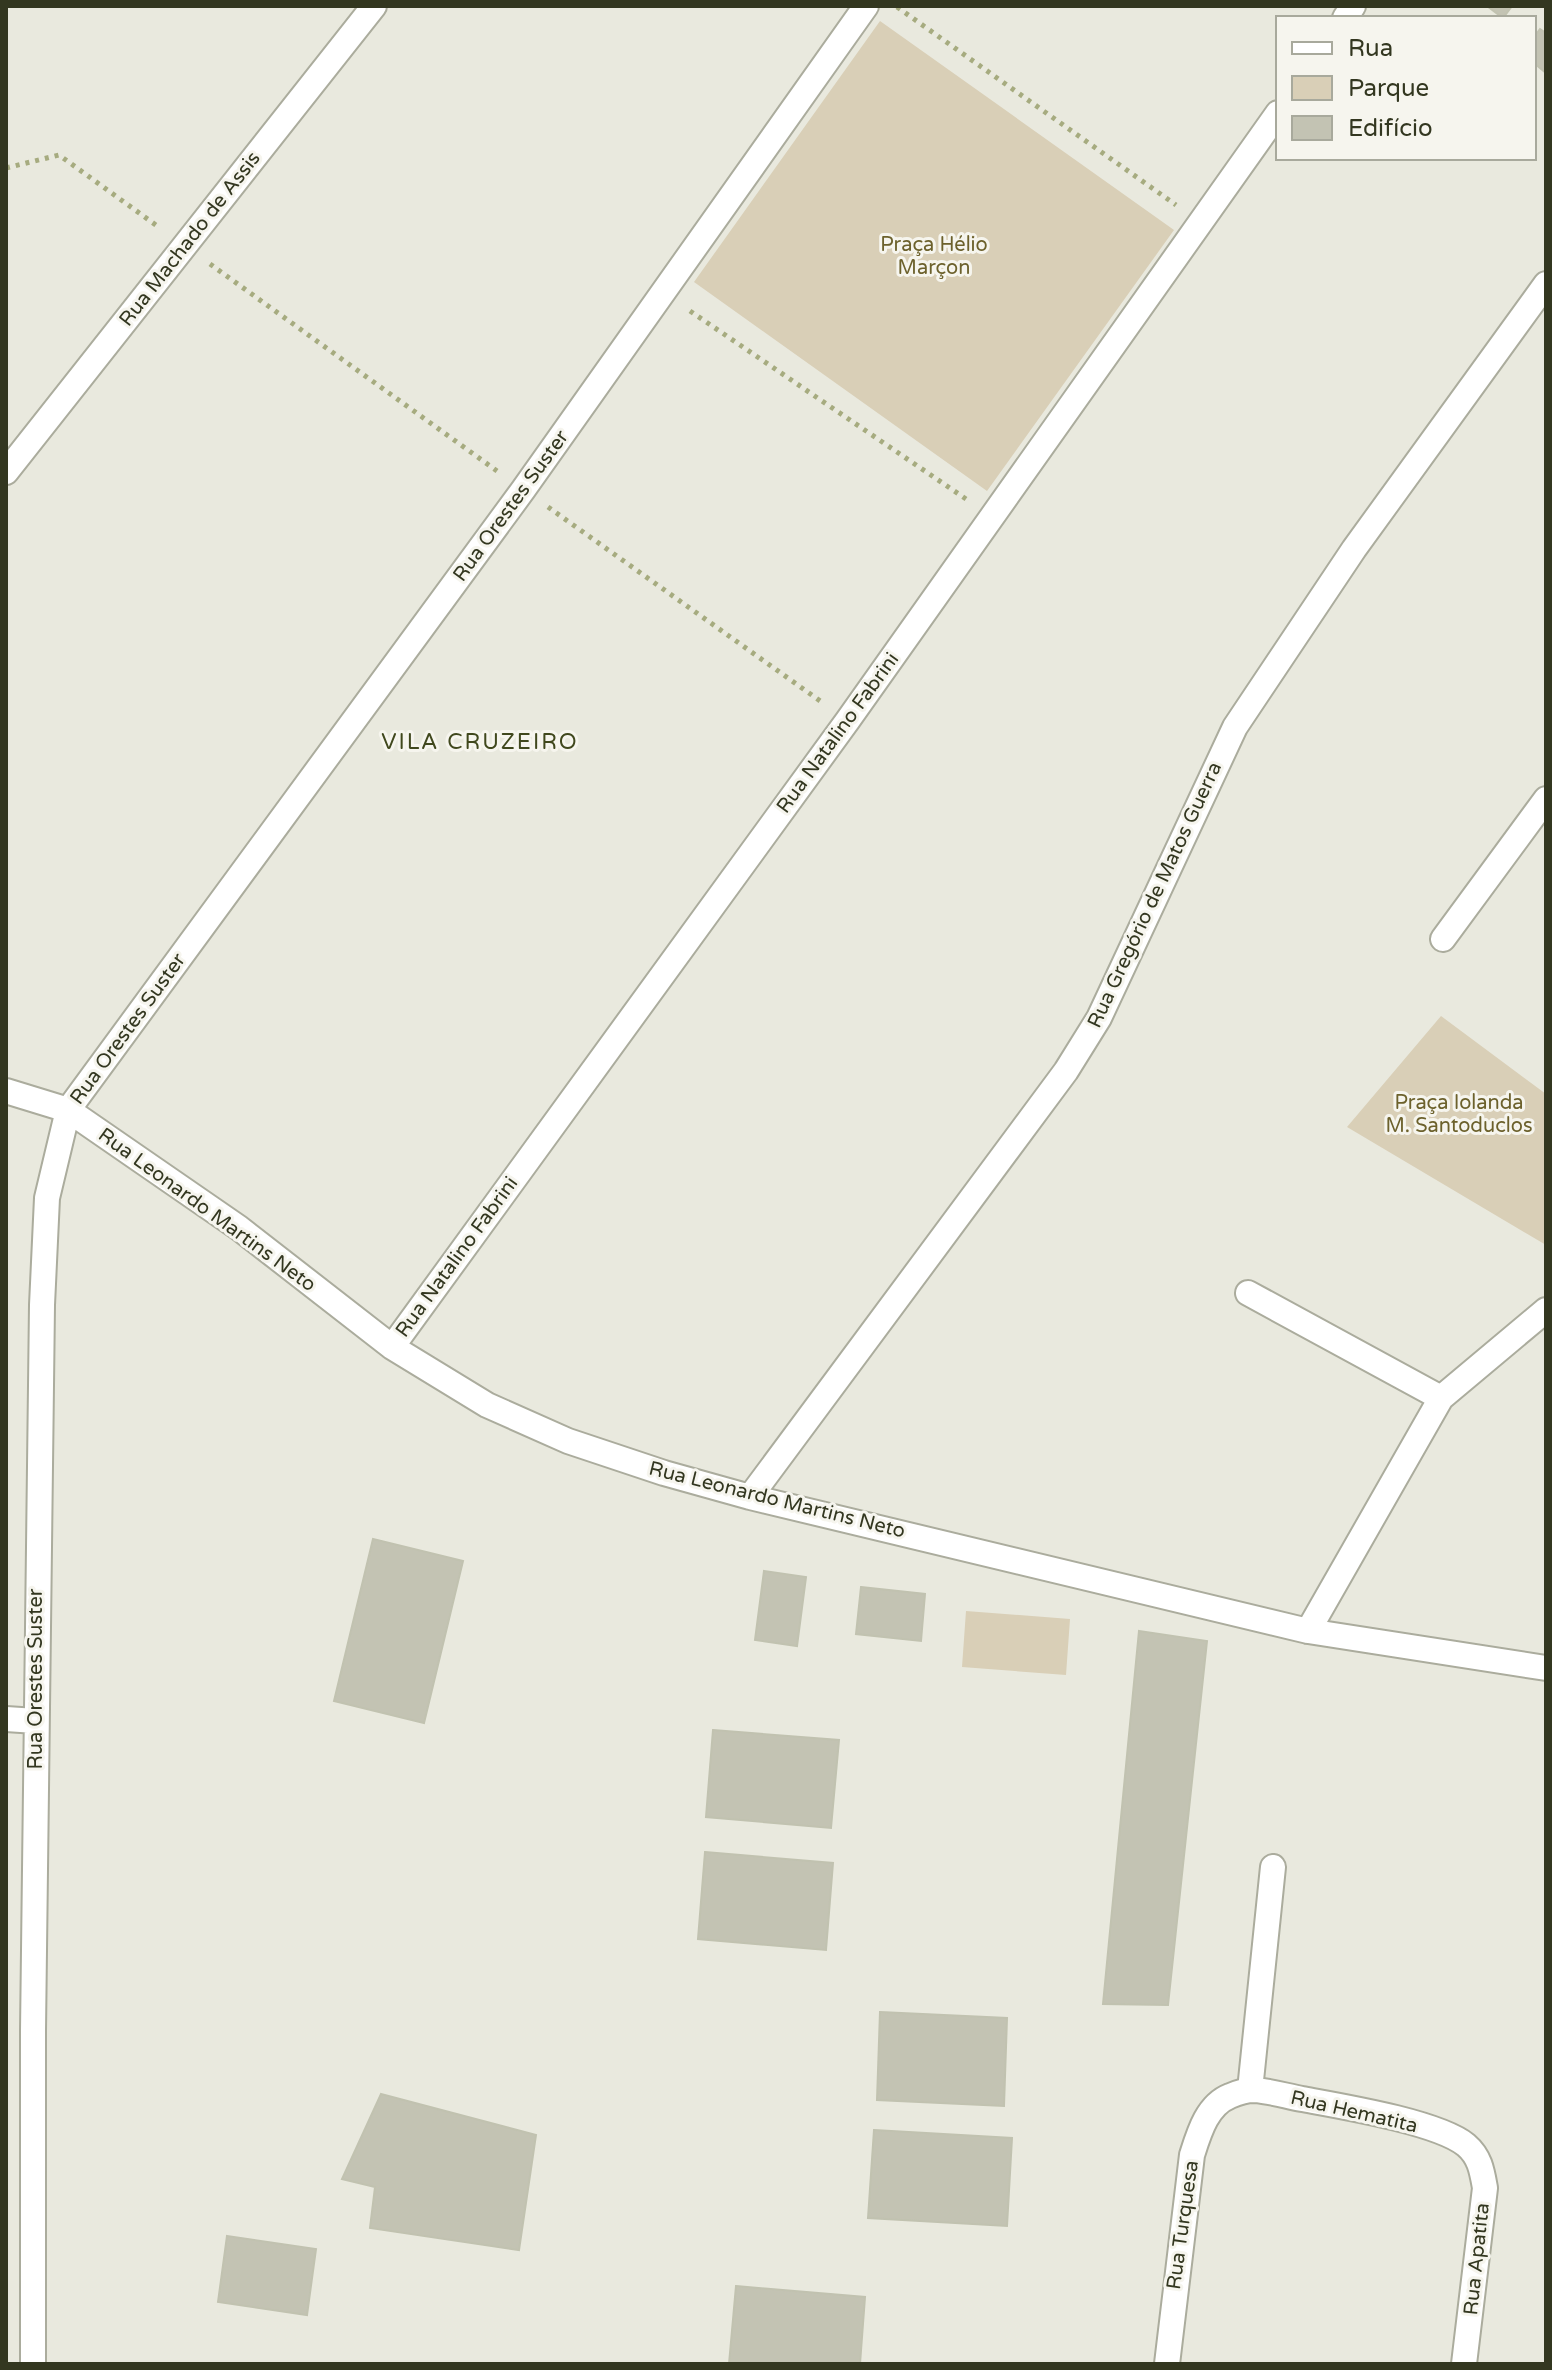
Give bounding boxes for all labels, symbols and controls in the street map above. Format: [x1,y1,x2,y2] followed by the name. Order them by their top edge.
[1276,16,1536,160] legend
[1348,34,1393,63] text: Rua
[1348,74,1429,103] text: Parque
[1348,114,1433,143] text: Edifício
[114,147,266,331] street label: Rua Machado de Assis
[880,233,988,280] park label: Praça Hélio Marçon
[448,425,574,586] street label: Rua Orestes Suster
[772,648,904,818] street label: Rua Natalino Fabrini
[381,729,579,755] district label: VILA CRUZEIRO
[1083,758,1227,1032] street label: Rua Gregório de Matos Guerra
[65,948,191,1109] street label: Rua Orestes Suster
[1385,1091,1533,1138] park label: Praça Iolanda M. Santoduclos
[93,1123,321,1297] street label: Rua Leonardo Martins Neto
[391,1172,523,1342] street label: Rua Natalino Fabrini
[646,1457,908,1543] street label: Rua Leonardo Martins Neto
[24,1588,48,1770] street label: Rua Orestes Suster
[1288,2086,1420,2138] street label: Rua Hematita
[1162,2159,1204,2291] street label: Rua Turquesa
[1459,2202,1495,2316] street label: Rua Apatita

